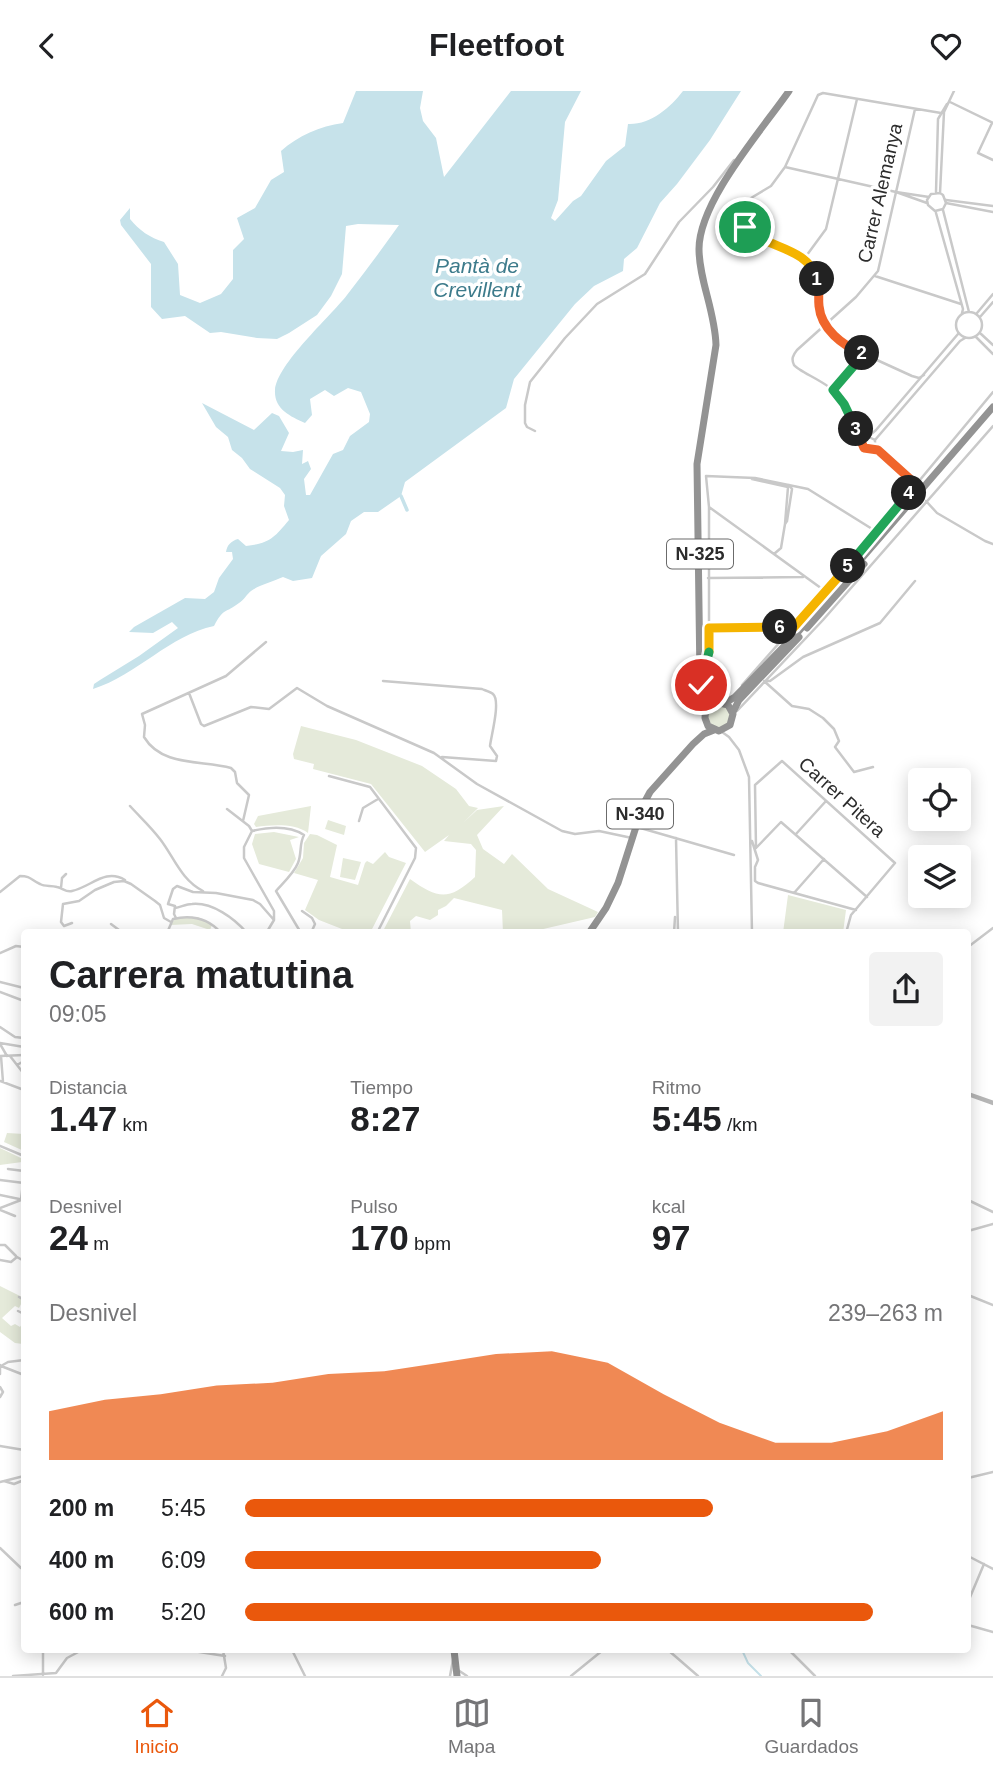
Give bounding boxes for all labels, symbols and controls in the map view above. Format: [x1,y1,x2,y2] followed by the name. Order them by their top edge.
[28,27,66,65] icon: back
[429,27,564,63] text: Fleetfoot
[927,27,965,65] icon: heart
[854,121,906,265] street label: Carrer Alemanya
[715,197,775,257] pin
[726,208,764,246] icon: arrive
[433,254,522,301] water label: Pantà de Crevillent
[800,261,834,297] pin: 1
[811,268,822,289] text: 1
[844,335,880,371] pin: 2
[856,342,867,363] text: 2
[838,411,874,447] pin: 3
[850,418,861,439] text: 3
[892,475,926,511] pin: 4
[903,482,914,503] text: 4
[667,539,733,568] road number: N-325
[830,549,866,583] pin: 5
[842,555,853,576] text: 5
[762,609,798,645] pin: 6
[774,616,785,637] text: 6
[671,655,731,715] pin
[682,666,720,704] icon: check
[795,753,890,841] street label: Carrer Pitera
[908,768,971,908] map controls
[908,768,971,831] button: locate
[607,799,673,829] road number: N-340
[908,845,971,908] button: layers
[869,952,943,1026] button: share
[49,954,353,996] text: Carrera matutina
[49,1001,107,1027] text: 09:05
[49,1077,127,1098] text: Distancia
[350,1077,413,1098] text: Tiempo
[652,1077,701,1098] text: Ritmo
[49,1099,117,1138] text: 1.47
[350,1099,420,1138] text: 8:27
[652,1099,722,1138] text: 5:45
[117,1114,148,1135] text: km
[722,1114,758,1135] text: /km
[49,1196,122,1217] text: Desnivel
[350,1196,398,1217] text: Pulso
[652,1196,685,1217] text: kcal
[49,1218,88,1257] text: 24
[350,1218,409,1257] text: 170
[652,1218,691,1257] text: 97
[88,1233,109,1254] text: m
[409,1233,451,1254] text: bpm
[49,1300,137,1326] text: Desnivel
[828,1300,943,1326] text: 239–263 m
[49,1495,114,1521] text: 200 m
[161,1495,206,1521] text: 5:45
[49,1547,114,1573] text: 400 m
[161,1547,206,1573] text: 6:09
[49,1599,114,1625] text: 600 m
[161,1599,206,1625] text: 5:20
[135,1694,179,1758] tab: Inicio
[448,1694,495,1758] tab: Mapa
[764,1694,858,1758] tab: Guardados

